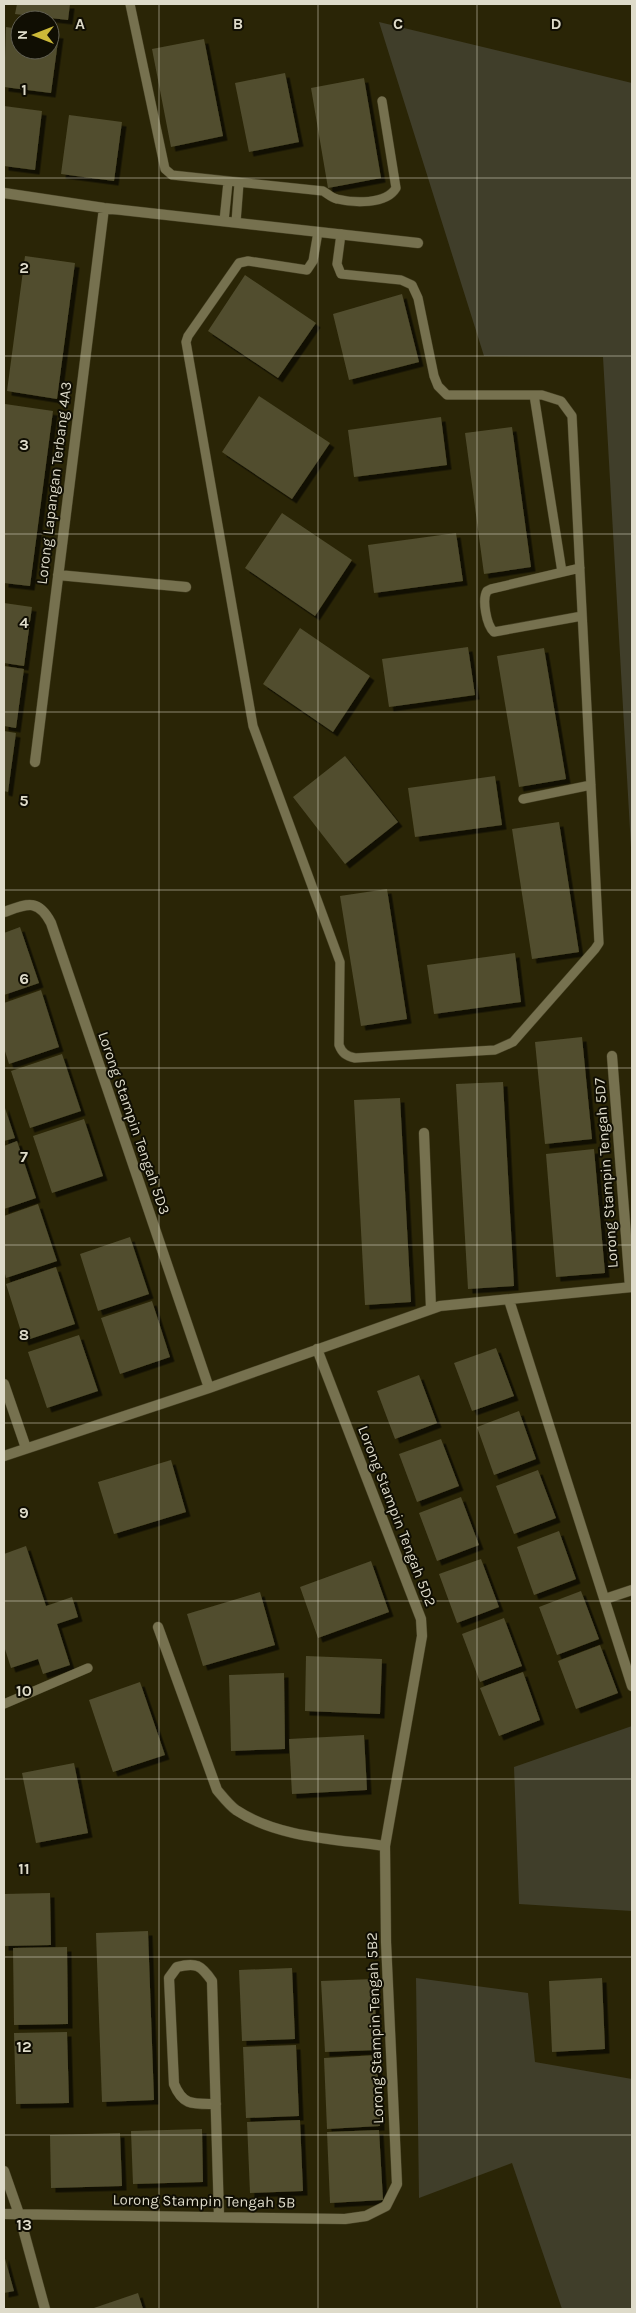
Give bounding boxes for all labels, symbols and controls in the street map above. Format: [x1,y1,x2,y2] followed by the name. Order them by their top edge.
[10,10,60,60] north arrow
[75,14,85,33] text: A
[233,14,243,33] text: B
[393,14,403,33] text: C
[551,14,562,33] text: D
[14,30,31,40] text: N
[21,80,27,99] text: 1
[19,258,29,277] text: 2
[33,381,75,585] street label: Lorong Lapangan Terbang 4A3
[19,435,29,454] text: 3
[19,613,29,632] text: 4
[19,791,29,810] text: 5
[19,969,29,988] text: 6
[94,1029,174,1217] street label: Lorong Stampin Tengah 5D3
[590,1077,622,1269] street label: Lorong Stampin Tengah 5D7
[20,1147,28,1166] text: 7
[19,1325,29,1344] text: 8
[354,1423,440,1609] street label: Lorong Stampin Tengah 5D2
[19,1503,29,1522] text: 9
[16,1681,32,1700] text: 10
[18,1859,30,1878] text: 11
[363,1932,387,2124] street label: Lorong Stampin Tengah 5B2
[16,2037,32,2056] text: 12
[112,2190,296,2212] street label: Lorong Stampin Tengah 5B
[16,2215,32,2234] text: 13

